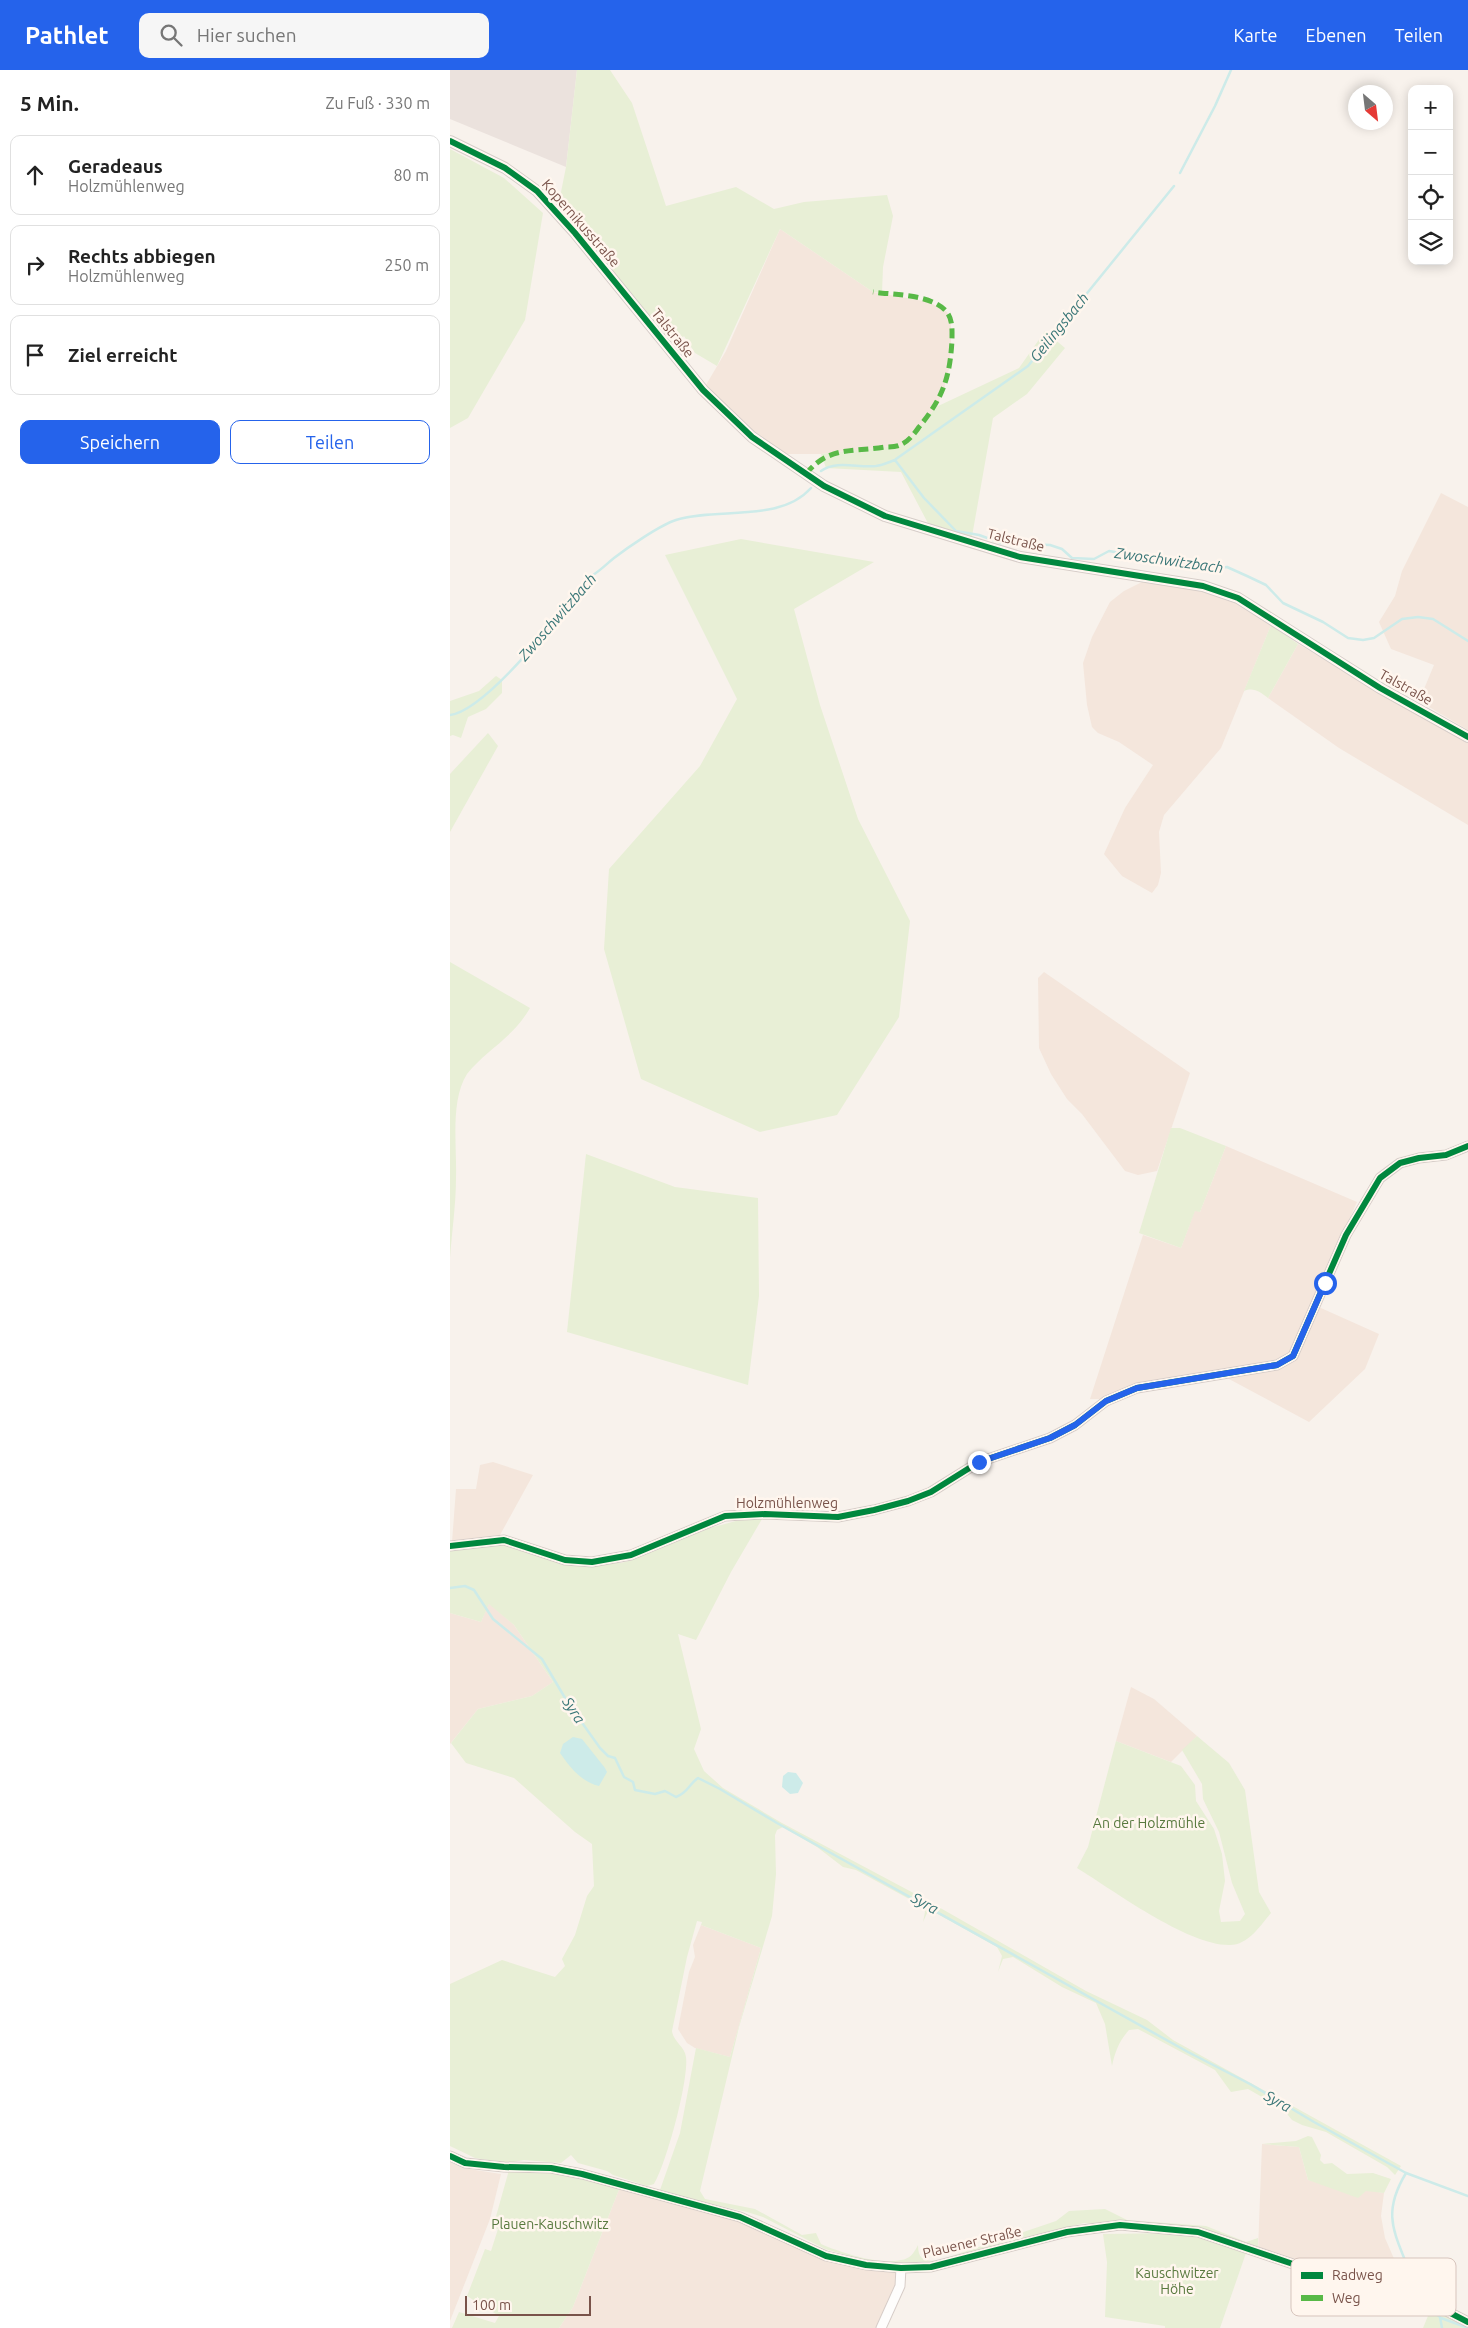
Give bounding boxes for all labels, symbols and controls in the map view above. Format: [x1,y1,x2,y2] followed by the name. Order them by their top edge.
[139,13,489,58] search box
[157,21,185,49] icon: search
[25,22,109,49] text: Pathlet
[197,24,297,46] text: Hier suchen
[1234,25,1278,45] text: Karte
[1306,25,1367,45] text: Ebenen
[1395,25,1443,45] text: Teilen
[1348,85,1393,130] north arrow
[1408,85,1453,265] map controls
[1408,85,1453,130] button: +
[20,91,79,115] text: 5 Min.
[325,94,430,112] text: Zu Fuß · 330 m
[1408,130,1453,175] button: −
[68,155,163,177] text: Geradeaus
[21,161,49,189] icon: ahead
[393,166,429,184] text: 80 m
[1408,175,1453,220] button: locate
[539,176,623,270] street label: Kopernikusstraße
[68,177,185,195] text: Holzmühlenweg
[1408,220,1453,265] button: layers
[68,245,216,267] text: Rechts abbiegen
[21,251,49,279] icon: right
[384,256,429,274] text: 250 m
[68,267,185,285] text: Holzmühlenweg
[1026,289,1092,365] water label: Geilingsbach
[648,305,698,361] street label: Talstraße
[21,341,49,369] icon: arrive
[68,344,177,366] text: Ziel erreicht
[20,420,220,464] button: Speichern
[230,420,430,464] button: Teilen
[986,525,1046,555] street label: Talstraße
[1113,544,1224,576] water label: Zwoschwitzbach
[514,570,599,665] water label: Zwoschwitzbach
[1377,666,1435,708] street label: Talstraße
[1314,1272,1337,1295] route start
[968,1451,991,1474] route end
[736,1495,838,1511] street label: Holzmühlenweg
[559,1693,589,1726] water label: Syra
[1093,1815,1205,1831] park label: An der Holzmühle
[908,1888,941,1917] water label: Syra
[1261,2086,1294,2115] water label: Syra
[491,2216,609,2232] park label: Plauen-Kauschwitz
[921,2223,1023,2261] street label: Plauener Straße
[1291,2258,1456,2316] legend
[1135,2265,1219,2297] park label: Kauschwitzer Höhe
[1332,2267,1383,2283] text: Radweg
[1332,2290,1361,2306] text: Weg
[465,2293,591,2316] scale bar
[472,2297,511,2313] text: 100 m

